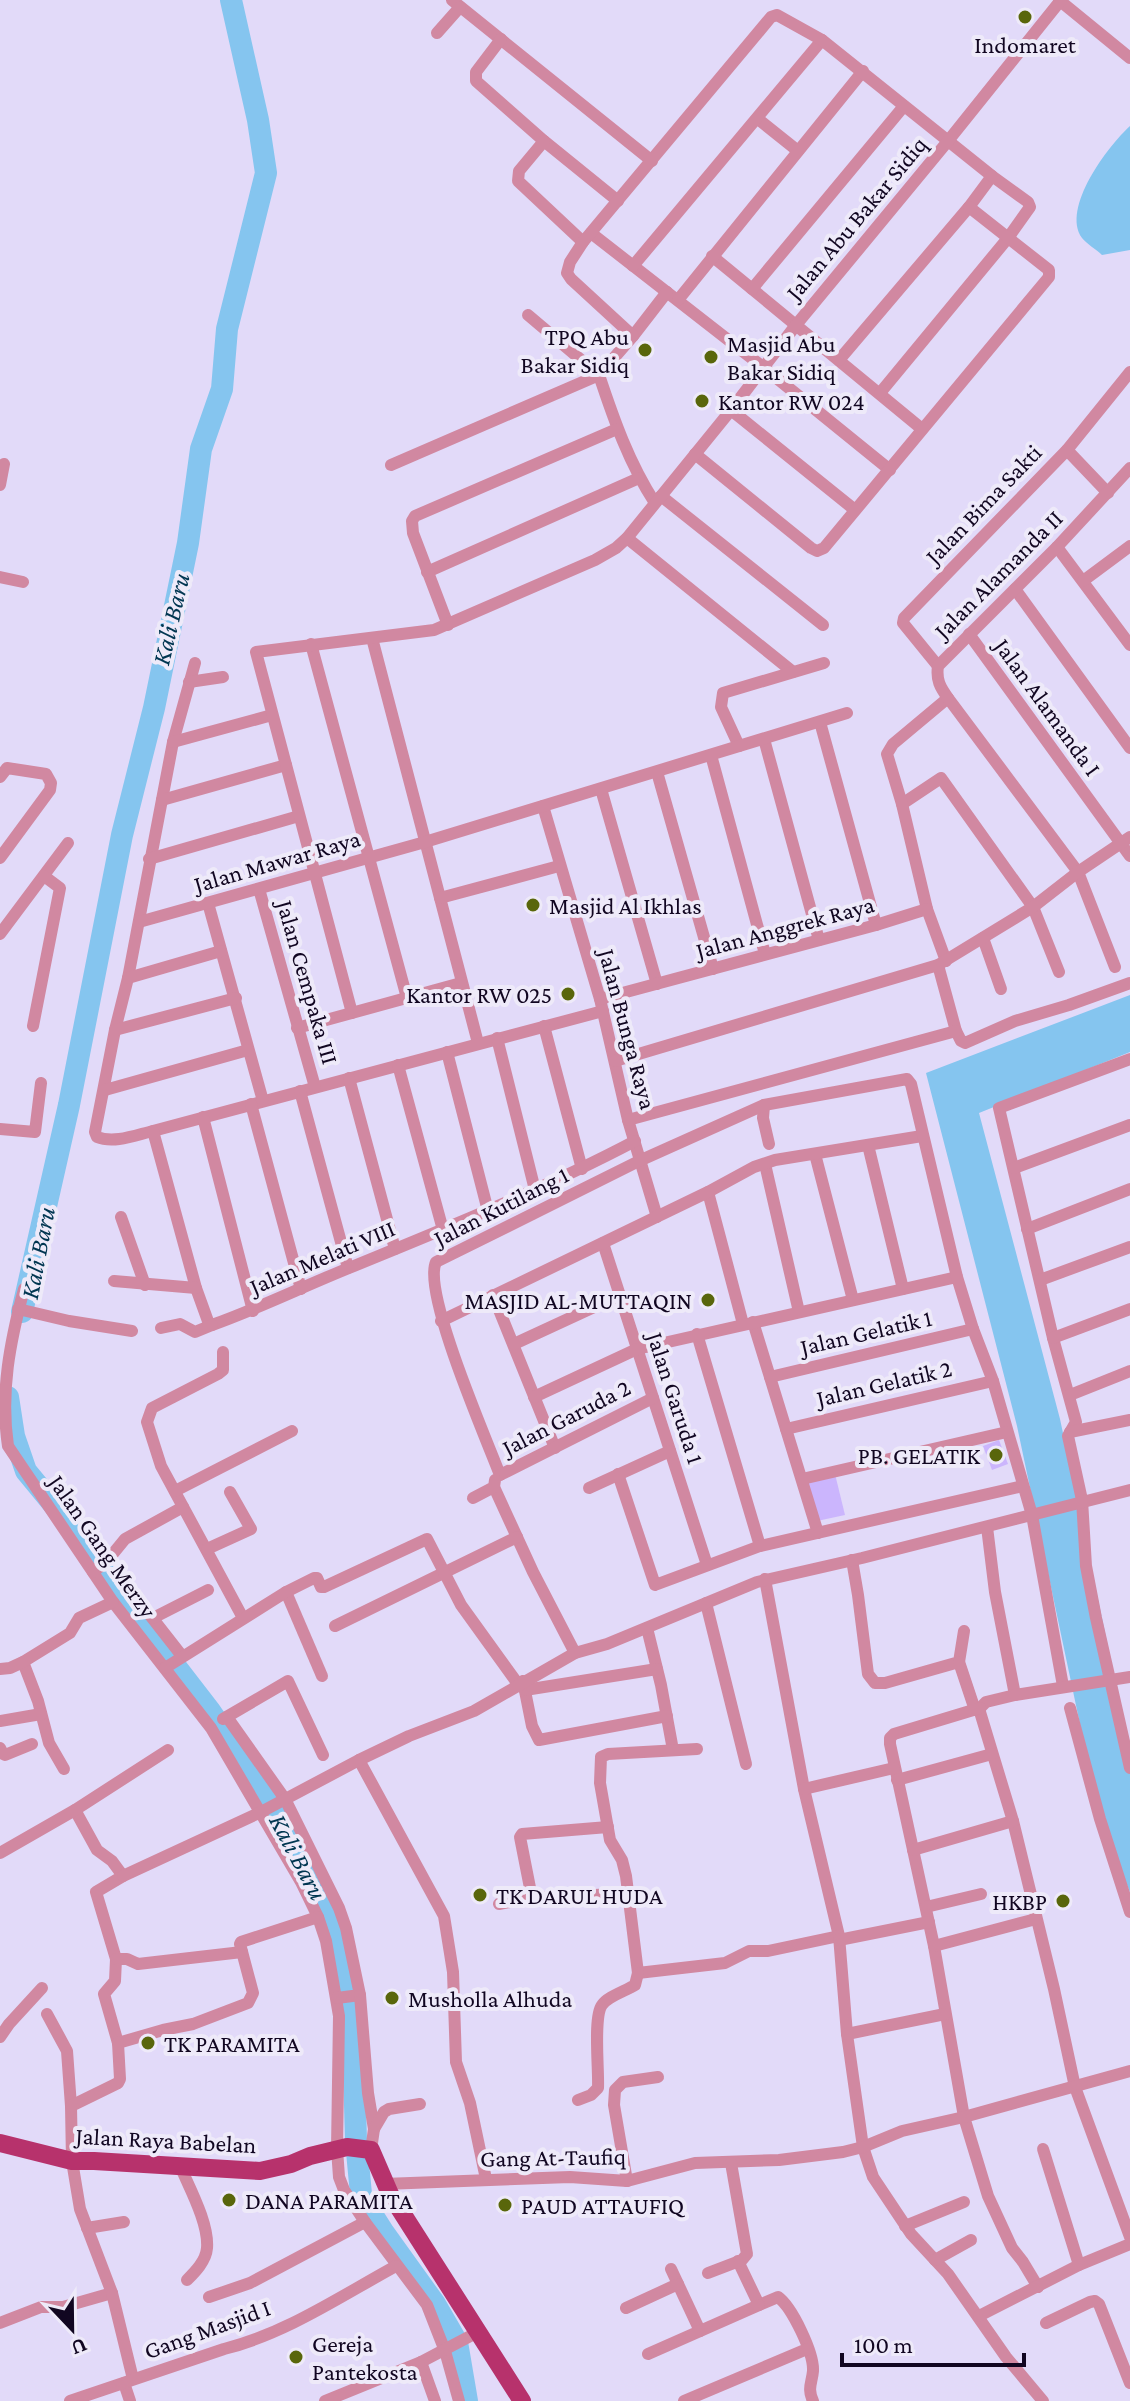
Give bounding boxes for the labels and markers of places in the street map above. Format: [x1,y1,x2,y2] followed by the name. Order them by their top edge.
[1016,8,1034,26] marker: Indomaret
[974,31,1077,58] place label: Indomaret
[521,323,630,378] place label: TPQ Abu Bakar Sidiq
[727,330,836,385] place label: Masjid Abu Bakar Sidiq
[636,341,654,359] marker: TPQ Abu Bakar Sidiq
[702,348,720,366] marker: Masjid Abu Bakar Sidiq
[718,388,865,415] place label: Kantor RW 024
[693,392,711,410] marker: Kantor RW 024
[549,892,702,919] place label: Masjid Al Ikhlas
[524,896,542,914] marker: Masjid Al Ikhlas
[406,981,552,1008] place label: Kantor RW 025
[559,985,577,1003] marker: Kantor RW 025
[464,1287,692,1314] place label: MASJID AL-MUTTAQIN
[699,1291,717,1309] marker: MASJID AL-MUTTAQIN
[858,1442,980,1469] place label: PB. GELATIK
[987,1446,1005,1464] marker: PB. GELATIK
[496,1882,663,1909] place label: TK DARUL HUDA
[471,1886,489,1904] marker: TK DARUL HUDA
[992,1888,1047,1915] place label: HKBP
[1054,1892,1072,1910] marker: HKBP
[408,1985,572,2012] place label: Musholla Alhuda
[383,1989,401,2007] marker: Musholla Alhuda
[164,2030,300,2057] place label: TK PARAMITA
[139,2034,157,2052] marker: TK PARAMITA
[245,2187,413,2214] place label: DANA PARAMITA
[220,2191,238,2209] marker: DANA PARAMITA
[521,2192,686,2219] place label: PAUD ATTAUFIQ
[496,2196,514,2214] marker: PAUD ATTAUFIQ
[312,2330,418,2385] place label: Gereja Pantekosta
[287,2348,305,2366] marker: Gereja Pantekosta

